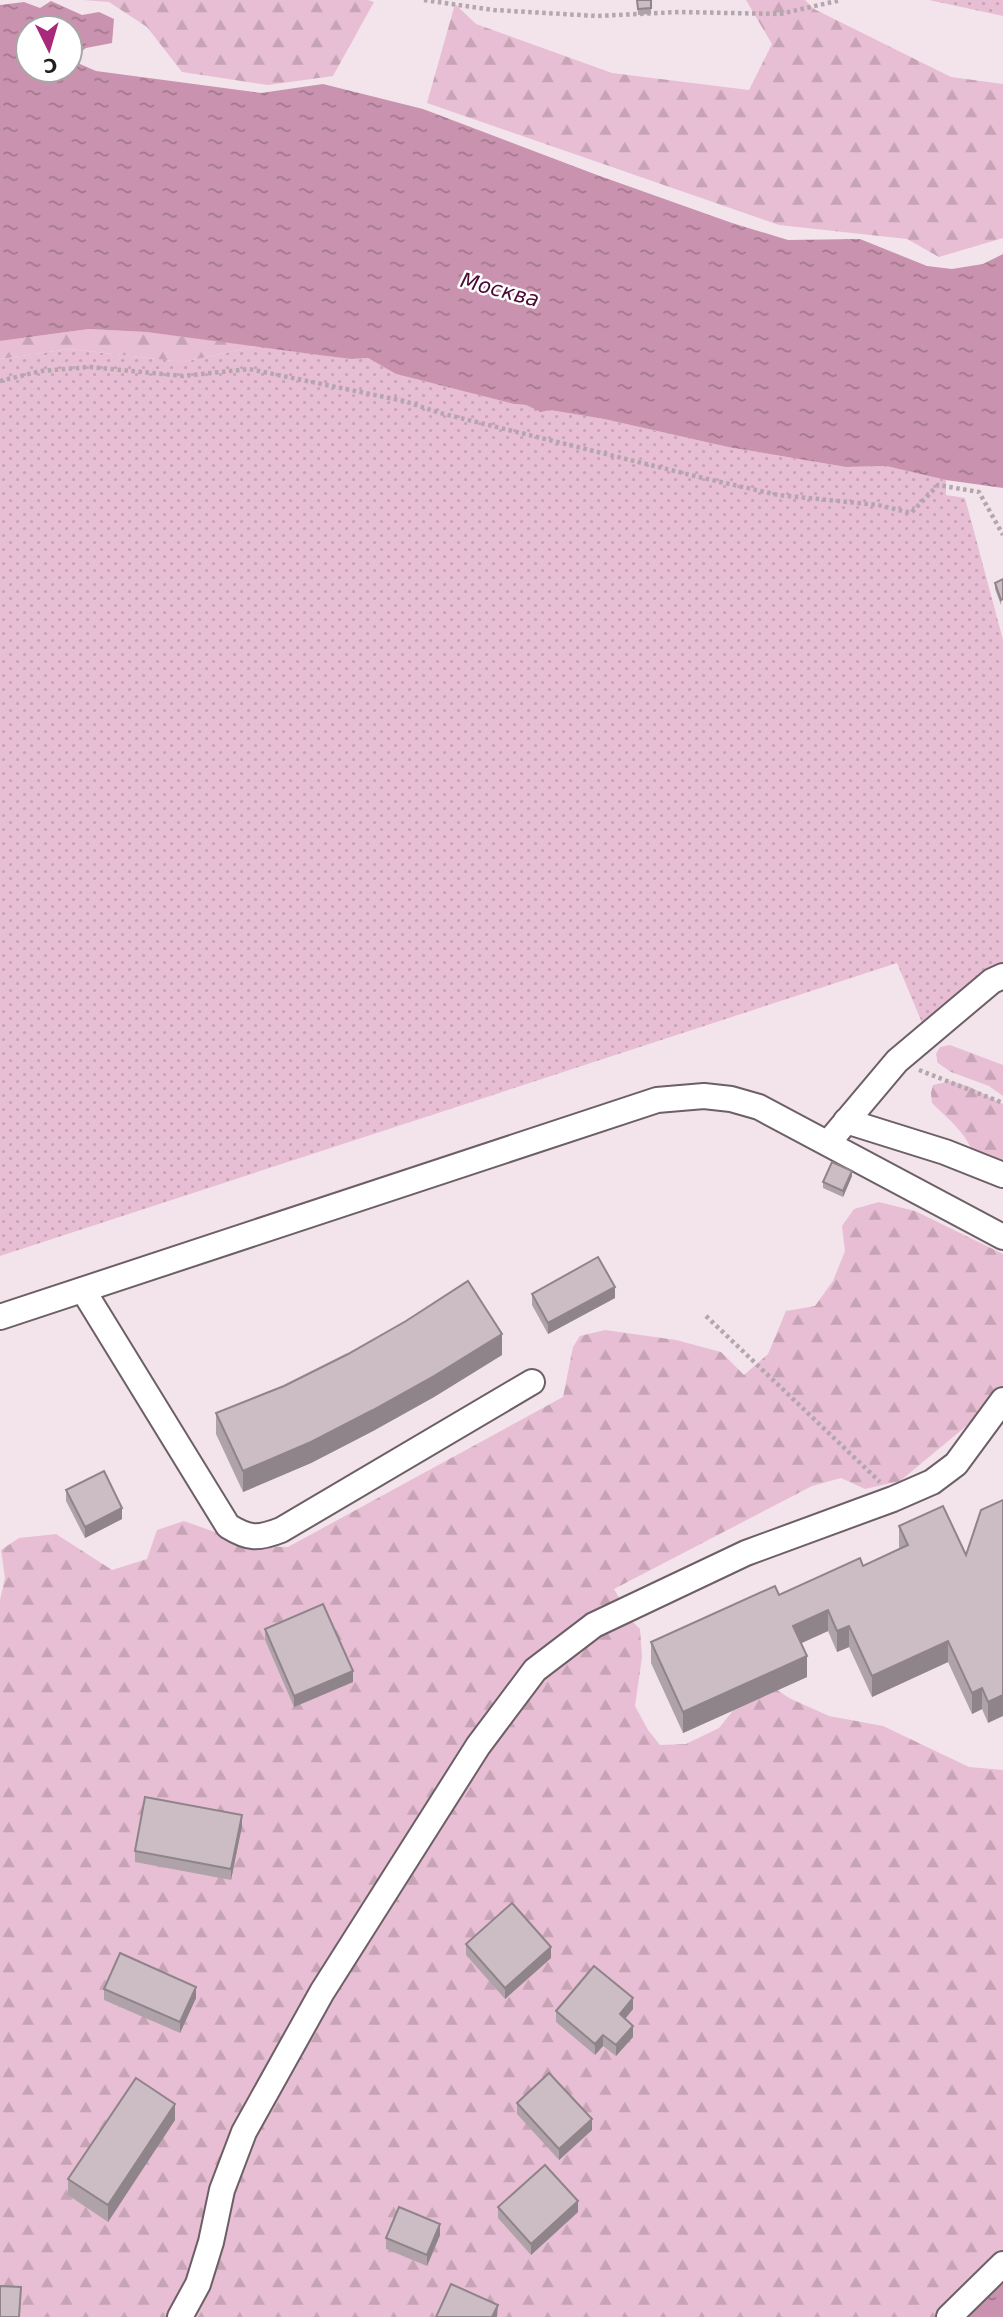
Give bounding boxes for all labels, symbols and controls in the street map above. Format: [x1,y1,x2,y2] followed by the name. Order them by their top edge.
[14,14,84,84] north arrow
[43,54,58,78] text: С
[458,268,542,312] water label: Москва

